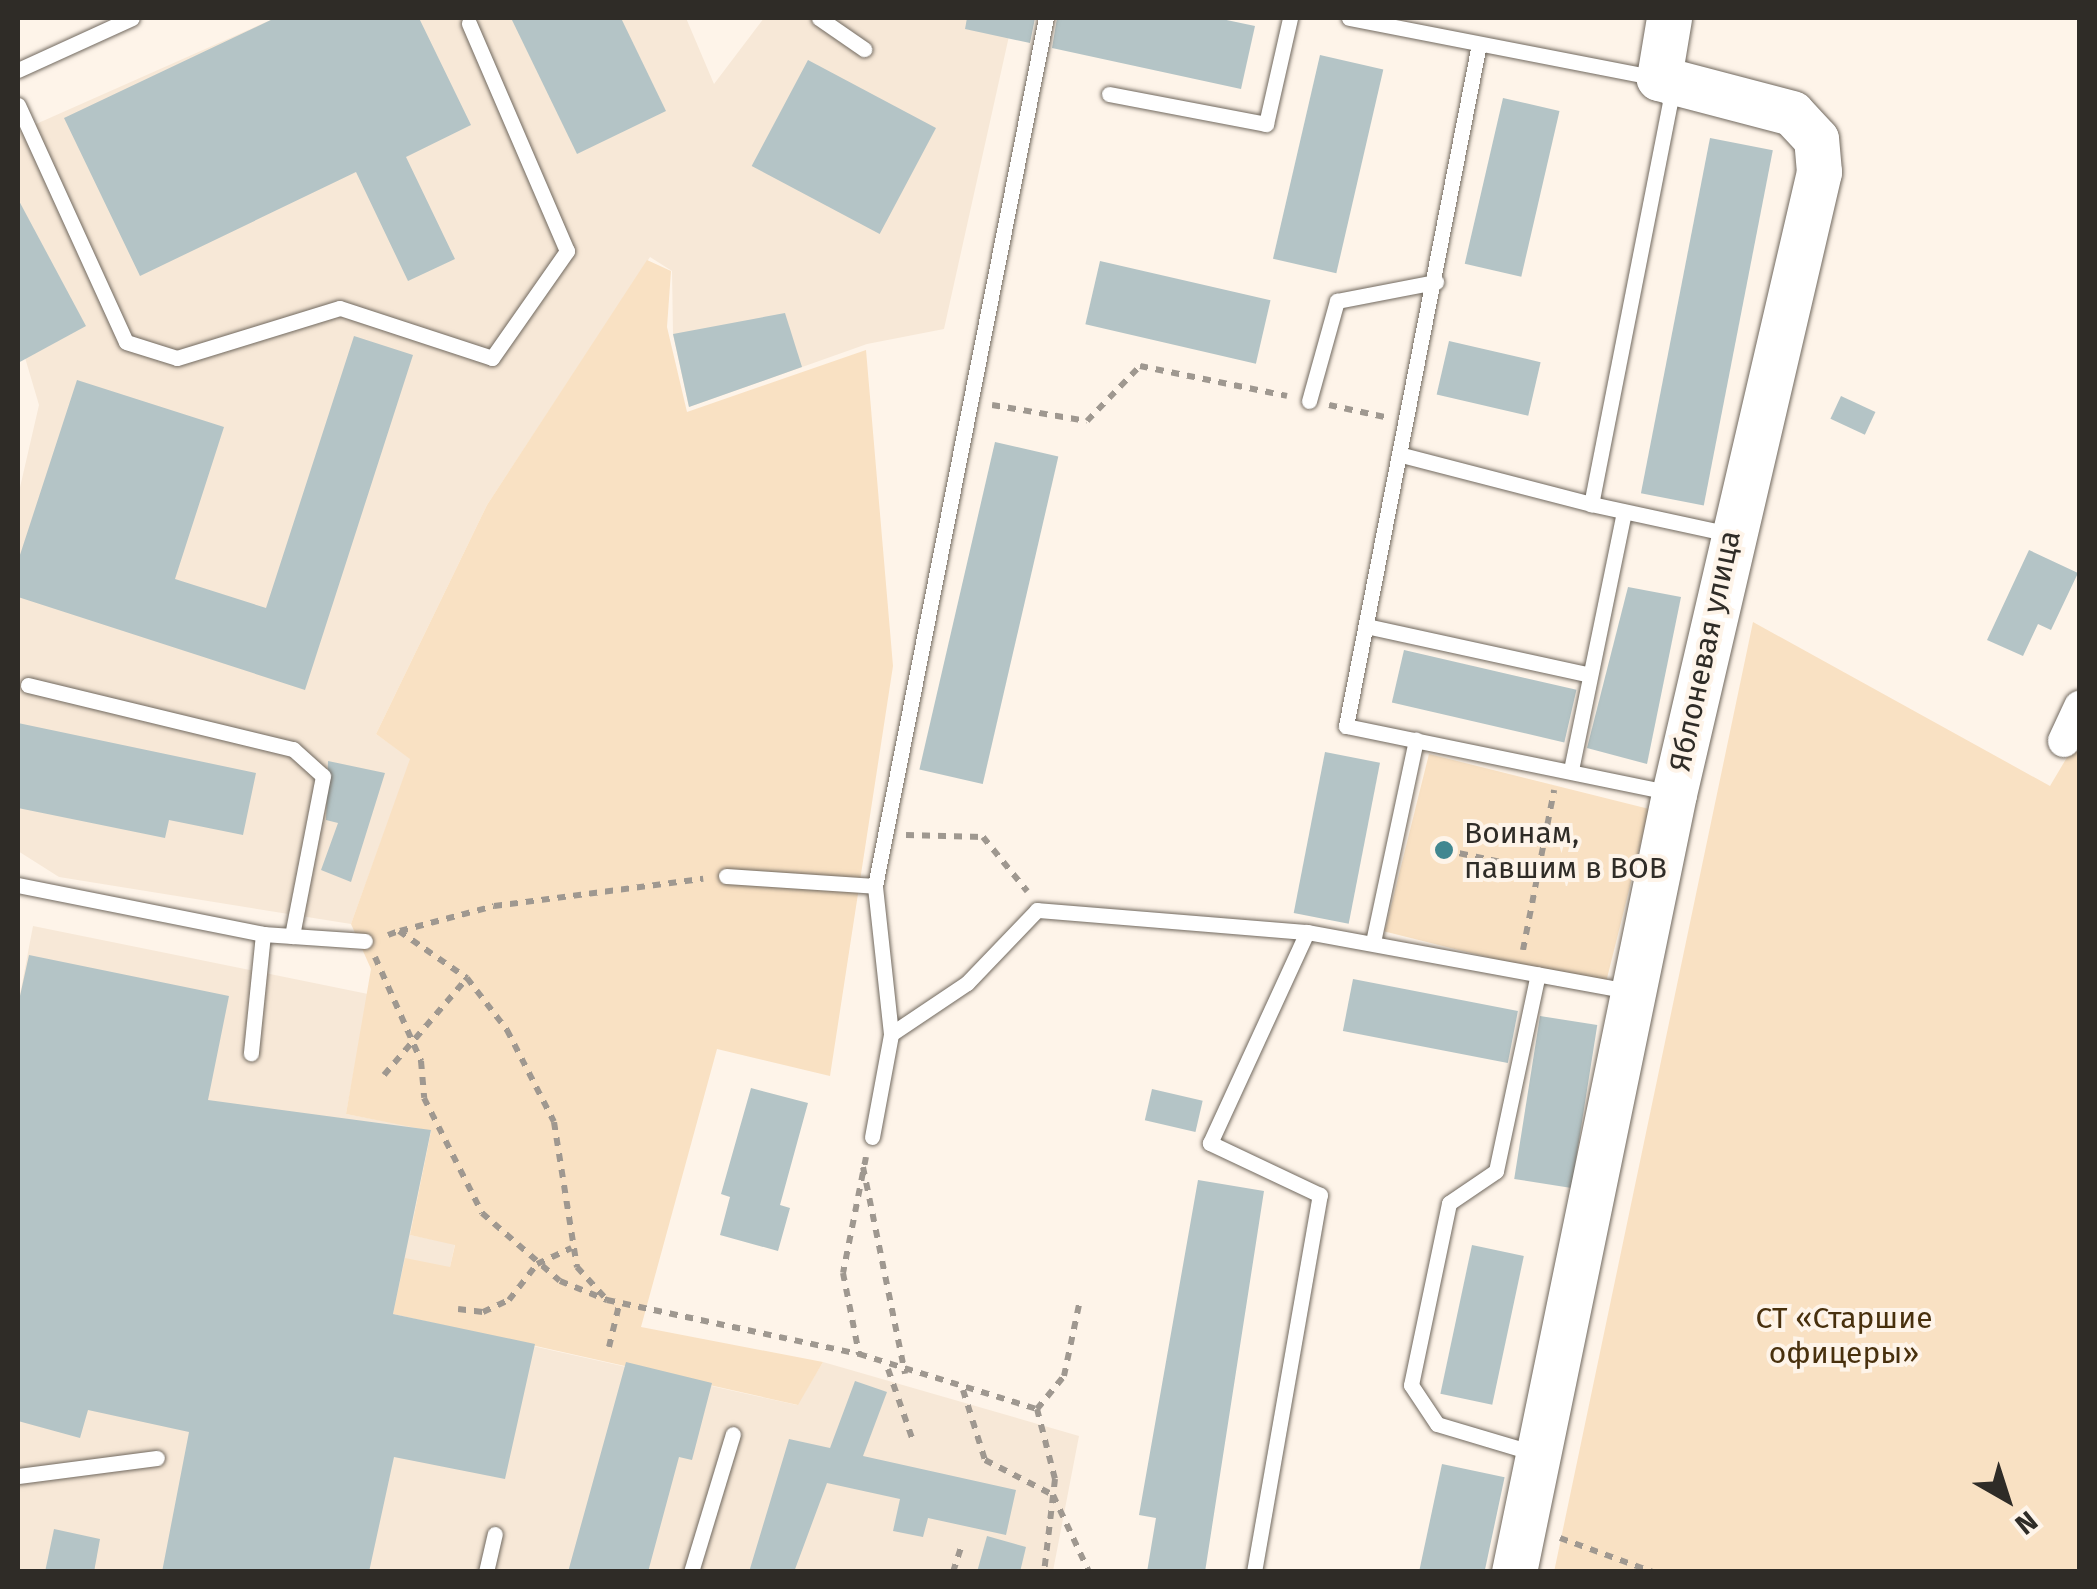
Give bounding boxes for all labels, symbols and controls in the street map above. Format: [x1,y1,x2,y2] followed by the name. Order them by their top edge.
[1662,527,1748,775] street label: Яблоневая улица
[1464,815,1667,886] place label: Воинам, павшим в ВОВ
[1433,839,1455,861] marker: Воинам, павшим в ВОВ
[1755,1300,1933,1370] park label: СТ «Старшие офицеры»
[1957,1449,2057,1549] north arrow
[2009,1504,2044,1541] text: N

